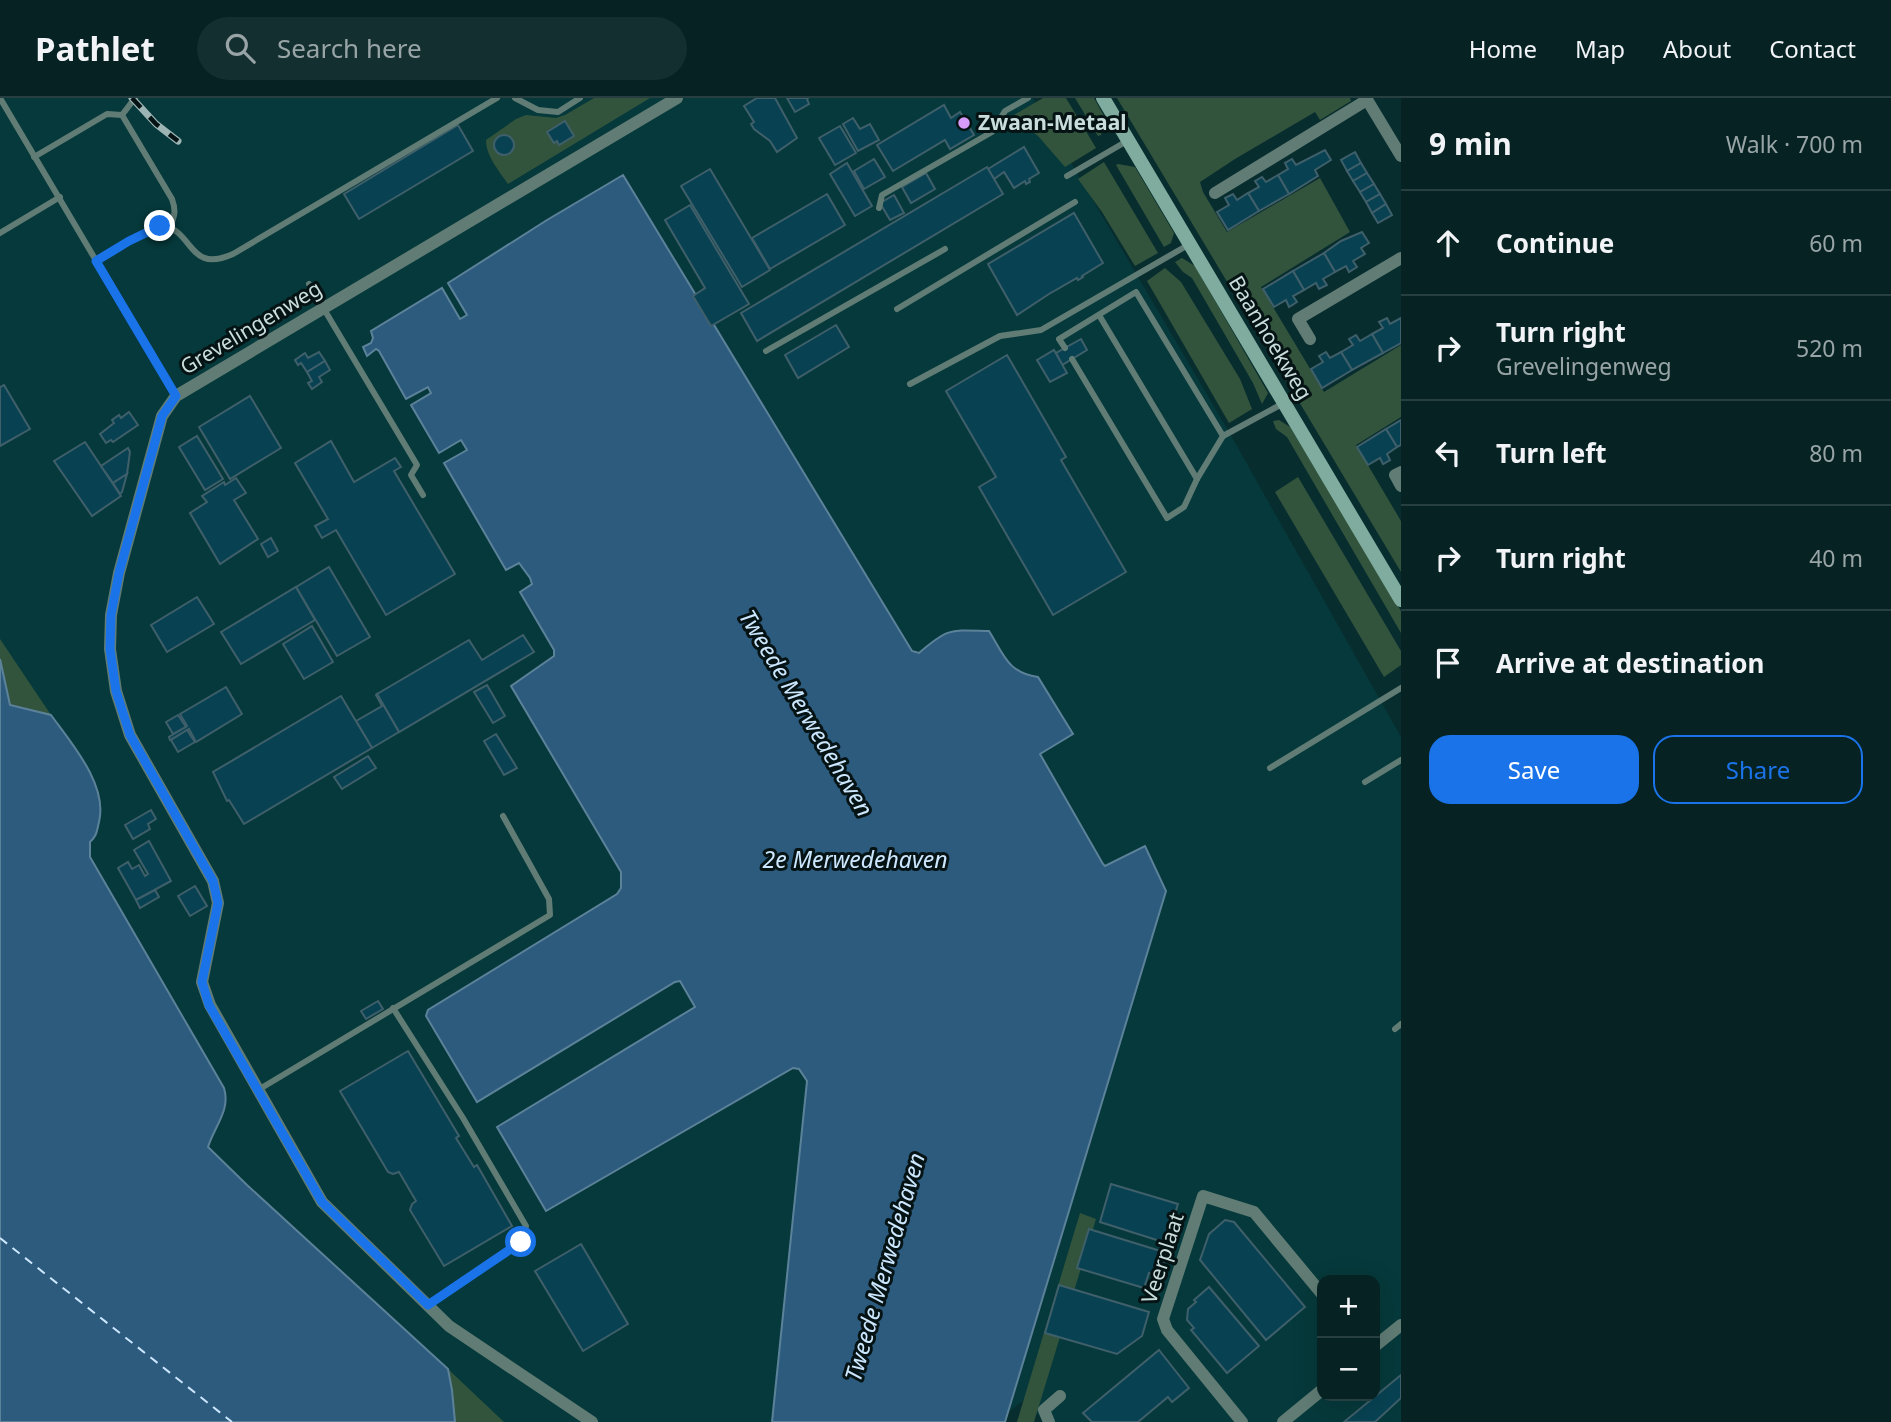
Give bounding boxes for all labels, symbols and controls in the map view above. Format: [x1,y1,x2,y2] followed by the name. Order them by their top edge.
[197,17,687,80] search box
[35,26,155,71] text: Pathlet
[221,29,259,67] icon: search
[277,30,422,66] text: Search here
[1469,32,1537,65] text: Home
[1575,32,1625,65] text: Map
[1663,32,1731,65] text: About
[1769,32,1856,65] text: Contact
[978,108,1127,136] place label: Zwaan-Metaal
[956,115,972,131] marker: Zwaan-Metaal
[1429,123,1512,164] text: 9 min
[1726,128,1863,160] text: Walk · 700 m
[144,210,175,241] route end
[1429,224,1467,262] icon: ahead
[1496,225,1614,261] text: Continue
[1809,227,1863,259] text: 60 m
[1223,270,1319,405] street label: Baanhoekweg
[175,274,326,380] street label: Grevelingenweg
[1496,314,1626,350] text: Turn right
[1429,329,1467,367] icon: right
[1796,332,1863,364] text: 520 m
[1496,350,1672,382] text: Grevelingenweg
[1429,434,1467,472] icon: left
[1496,435,1607,471] text: Turn left
[1809,437,1863,469] text: 80 m
[1429,539,1467,577] icon: right
[1496,540,1626,576] text: Turn right
[1809,542,1863,574] text: 40 m
[732,603,881,822] water label: Tweede Merwedehaven
[1429,644,1467,682] icon: arrive
[1496,645,1765,681] text: Arrive at destination
[1429,735,1639,804] button: Save
[1653,735,1863,804] button: Share
[763,843,947,875] water label: 2e Merwedehaven
[836,1149,932,1385] water label: Tweede Merwedehaven
[1134,1208,1190,1307] street label: Veerplaat
[505,1226,536,1257] route start
[1317,1275,1380,1401] map controls
[1317,1275,1380,1338] button: +
[1317,1338,1380,1401] button: −

